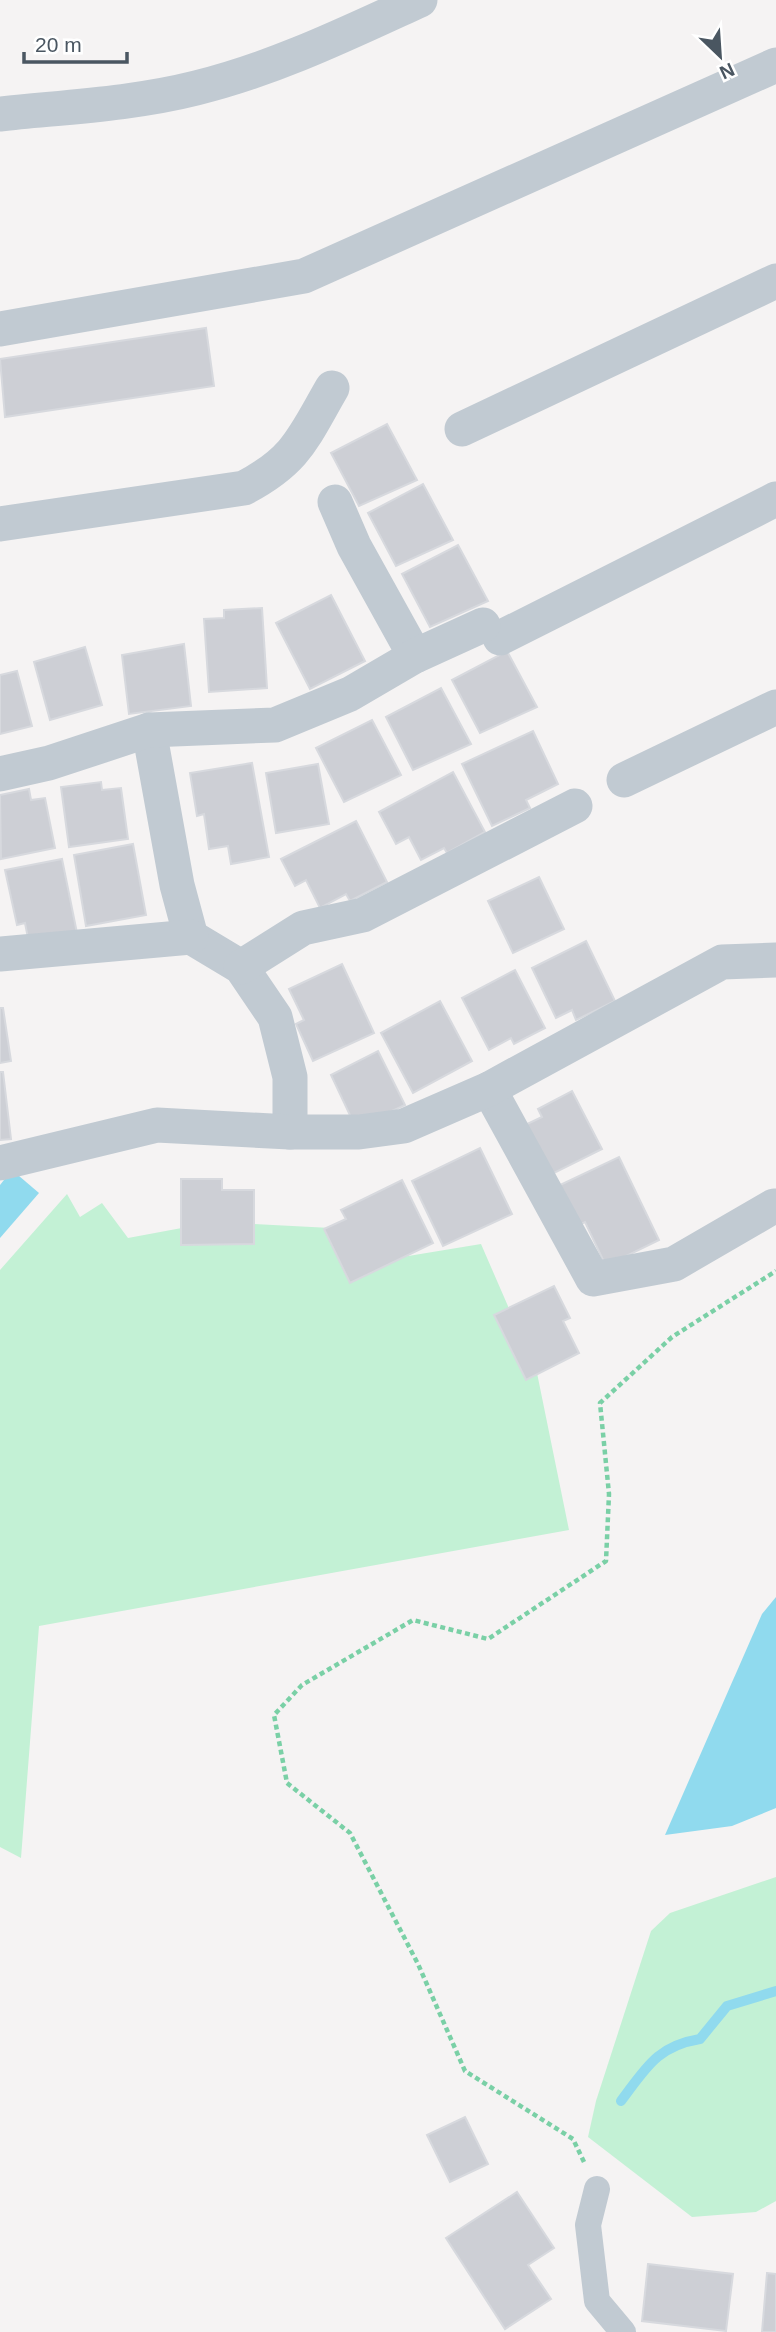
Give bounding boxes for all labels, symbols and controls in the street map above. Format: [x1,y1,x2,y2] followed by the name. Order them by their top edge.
[24,21,128,65] scale bar
[685,21,755,91] north arrow
[35,33,82,56] text: 20 m
[716,59,738,83] text: N

